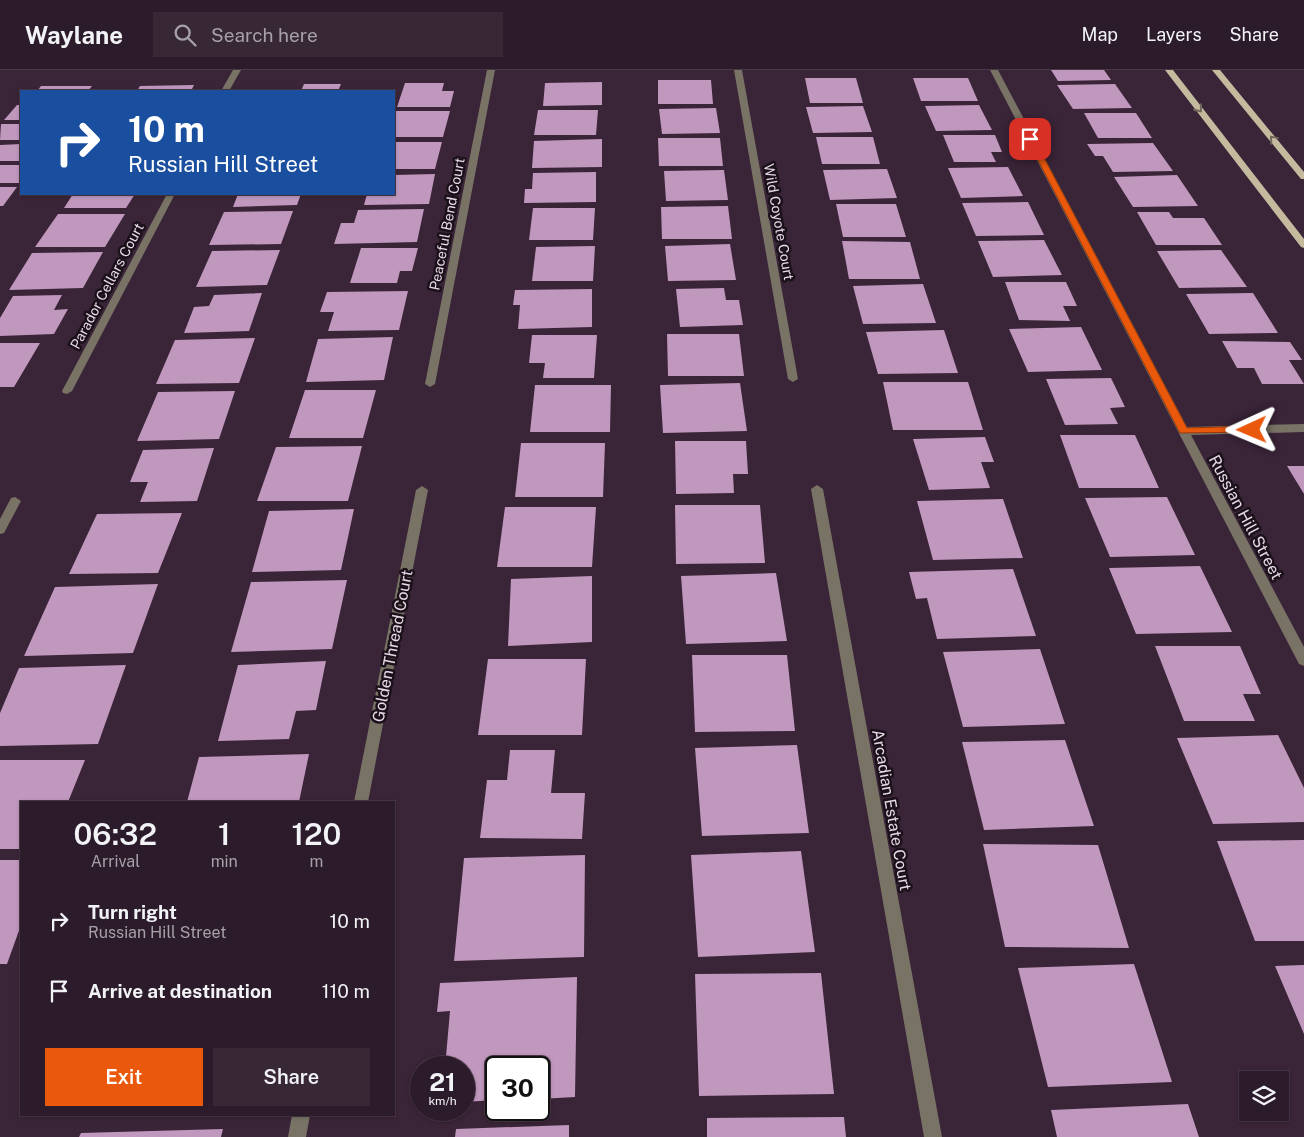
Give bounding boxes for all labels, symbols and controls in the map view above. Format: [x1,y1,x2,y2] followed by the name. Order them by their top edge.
[153,12,503,57] search box
[25,21,123,49] text: Waylane
[171,21,199,49] icon: search
[211,24,318,46] text: Search here
[1082,24,1118,45] text: Map
[1146,24,1202,45] text: Layers
[1230,24,1279,45] text: Share
[1193,103,1202,113] one-way arrow
[128,109,205,150] text: 10 m
[45,110,110,175] icon: right
[1009,118,1051,160] pin
[1016,125,1044,153] icon: arrive
[1270,136,1279,145] one-way arrow
[128,151,318,177] text: Russian Hill Street
[426,156,468,292] street label: Peaceful Bend Court
[761,163,797,281] street label: Wild Coyote Court
[67,220,147,352] street label: Parador Cellars Court
[1225,403,1277,455] position arrow
[1205,452,1286,583] street label: Russian Hill Street
[368,568,417,724] street label: Golden Thread Court
[868,728,915,892] street label: Arcadian Estate Court
[74,816,157,852] text: 06:32
[218,816,231,852] text: 1
[291,816,341,852] text: 120
[91,852,140,871] text: Arrival
[211,852,238,871] text: min
[310,852,323,871] text: m
[88,901,177,923] text: Turn right
[45,907,73,935] icon: right
[330,910,370,932] text: 10 m
[88,923,226,942] text: Russian Hill Street
[45,977,73,1005] icon: arrive
[88,980,272,1002] text: Arrive at destination
[322,980,370,1002] text: 110 m
[45,1048,203,1106] button: Exit
[213,1048,370,1106] button: Share
[485,1056,550,1121] speed limit sign: 30
[429,1067,456,1097] text: 21
[1239,1071,1289,1121] map controls
[1239,1071,1289,1121] button: layers
[428,1094,457,1108] text: km/h

